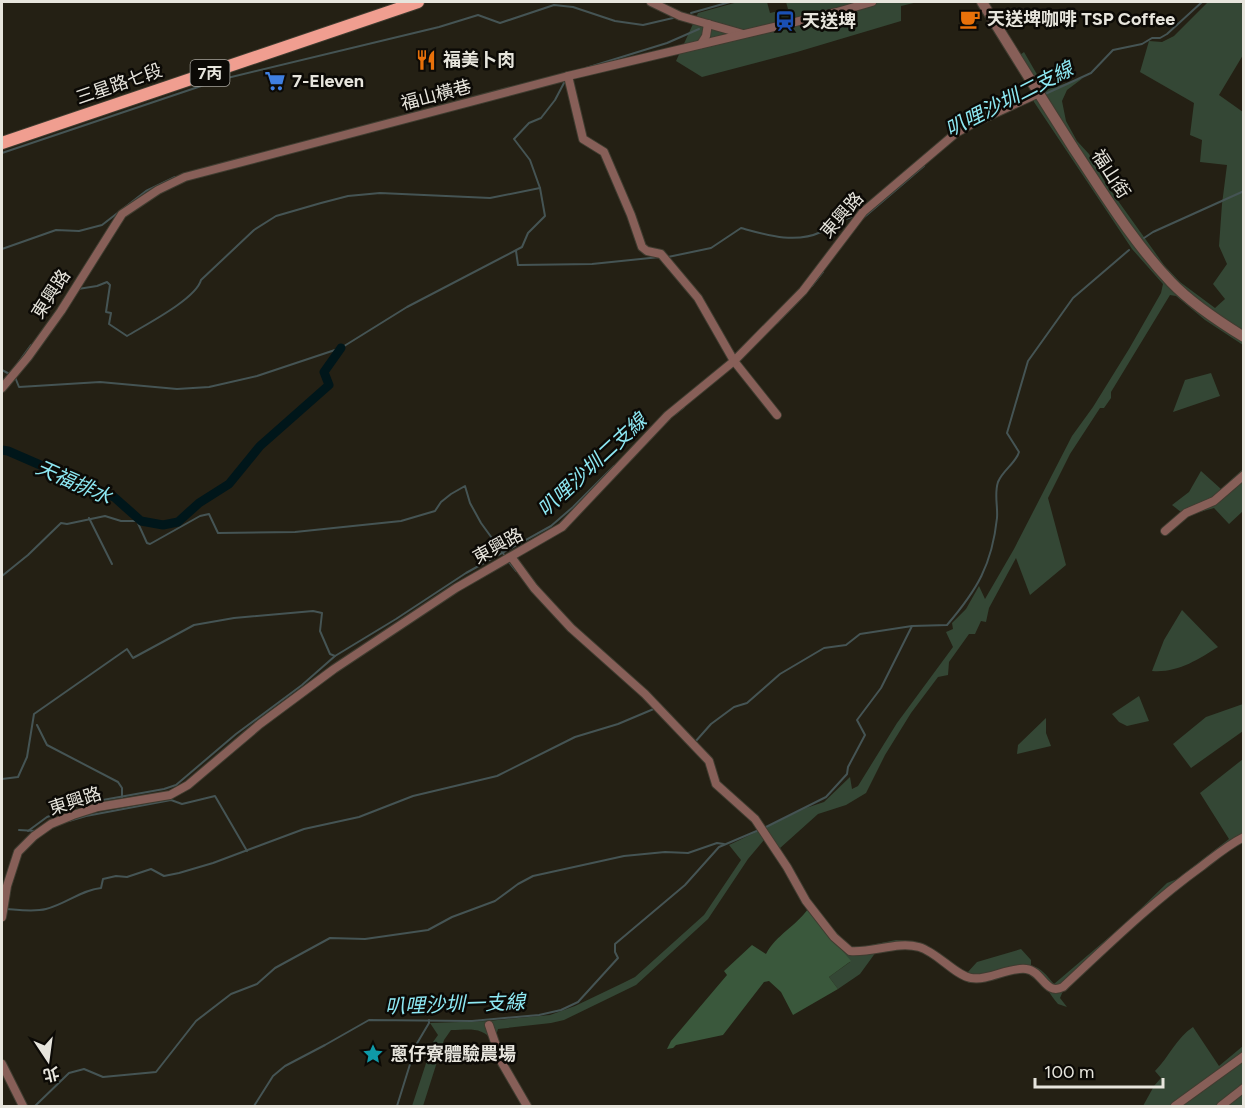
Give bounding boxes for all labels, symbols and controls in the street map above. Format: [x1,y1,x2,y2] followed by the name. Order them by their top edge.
[958,7,982,31] cafe icon: 天送埤咖啡 TSP Coffee
[987,8,1175,30] place label: 天送埤咖啡 TSP Coffee
[773,9,797,33] station icon: 天送埤
[802,10,856,32] place label: 天送埤
[414,48,438,72] restaurant icon: 福美卜肉
[443,49,515,71] place label: 福美卜肉
[941,56,1079,141] water label: 叭哩沙圳二支線
[73,59,165,109] street label: 三星路七段
[190,60,230,86] road number: 7丙
[263,69,287,93] supermarket icon: 7-Eleven
[292,70,364,92] place label: 7-Eleven
[398,75,474,115] street label: 福山橫巷
[1087,145,1135,203] street label: 福山街
[816,187,868,243] street label: 東興路
[27,265,75,323] street label: 東興路
[533,407,653,522] water label: 叭哩沙圳二支線
[33,455,116,510] water label: 天福排水
[469,523,527,569] street label: 東興路
[46,782,104,820] street label: 東興路
[385,989,527,1018] water label: 叭哩沙圳一支線
[18,1030,78,1090] north arrow
[361,1042,385,1066] place icon: 蔥仔寮體驗農場
[390,1043,516,1065] place label: 蔥仔寮體驗農場
[1035,1051,1162,1089] scale bar
[1044,1061,1094,1083] text: 100 m
[41,1063,61,1085] text: 北

